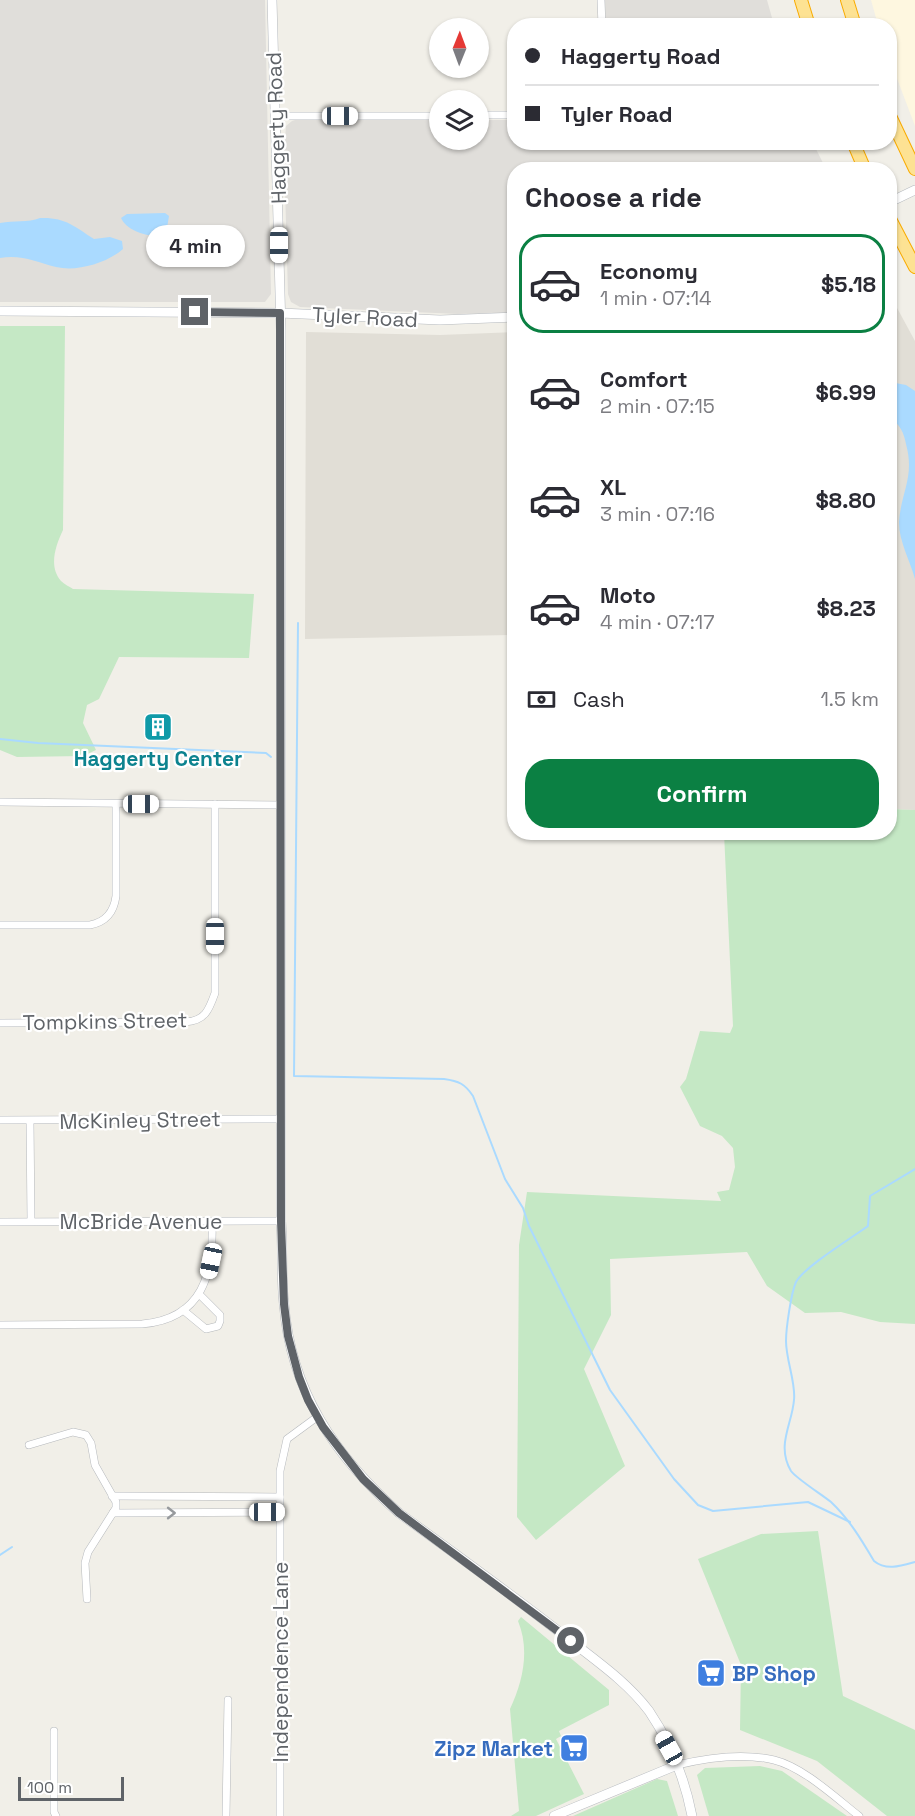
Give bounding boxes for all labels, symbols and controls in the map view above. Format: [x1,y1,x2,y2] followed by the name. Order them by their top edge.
[429,18,489,78] north arrow
[429,18,489,150] map controls
[561,42,720,70] text: Haggerty Road
[260,51,292,205] street label: Haggerty Road
[429,90,489,150] button: layers
[561,100,673,128] text: Tyler Road
[322,107,358,125] car
[525,180,702,215] text: Choose a ride
[146,225,244,267] callout: 4 min
[270,227,288,263] car
[169,233,222,259] text: 4 min
[528,257,582,311] icon: car
[600,257,698,285] text: Economy
[821,270,876,298] text: $5.18
[600,285,712,311] text: 1 min · 07:14
[181,298,208,325] route end
[311,301,419,333] street label: Tyler Road
[528,365,582,419] icon: car
[600,365,688,393] text: Comfort
[815,378,876,406] text: $6.99
[600,393,715,419] text: 2 min · 07:15
[528,473,582,527] icon: car
[600,473,626,501] text: XL
[815,486,876,514] text: $8.80
[600,501,715,527] text: 3 min · 07:16
[528,581,582,635] icon: car
[600,581,656,609] text: Moto
[816,594,876,622] text: $8.23
[600,609,714,635] text: 4 min · 07:17
[525,683,558,716] icon: cash
[573,685,625,713] text: Cash
[821,686,879,712] text: 1.5 km
[142,711,174,743] building icon: Haggerty Center
[74,745,242,772] place label: Haggerty Center
[525,759,879,828] button: Confirm
[123,795,159,813] car
[206,918,224,954] car
[22,1006,188,1036] street label: Tompkins Street
[59,1105,221,1135] street label: McKinley Street
[60,1208,222,1235] street label: McBride Avenue
[198,1242,224,1280] car
[249,1503,285,1521] car
[167,1506,176,1519] one-way arrow
[267,1562,294,1762] street label: Independence Lane
[557,1627,584,1654] route start
[695,1657,727,1689] supermarket icon: BP Shop
[732,1660,816,1687] place label: BP Shop
[652,1728,686,1768] car
[558,1732,590,1764] supermarket icon: Zipz Market
[434,1735,553,1762] place label: Zipz Market
[18,1774,124,1802] scale bar
[27,1777,72,1798] text: 100 m

